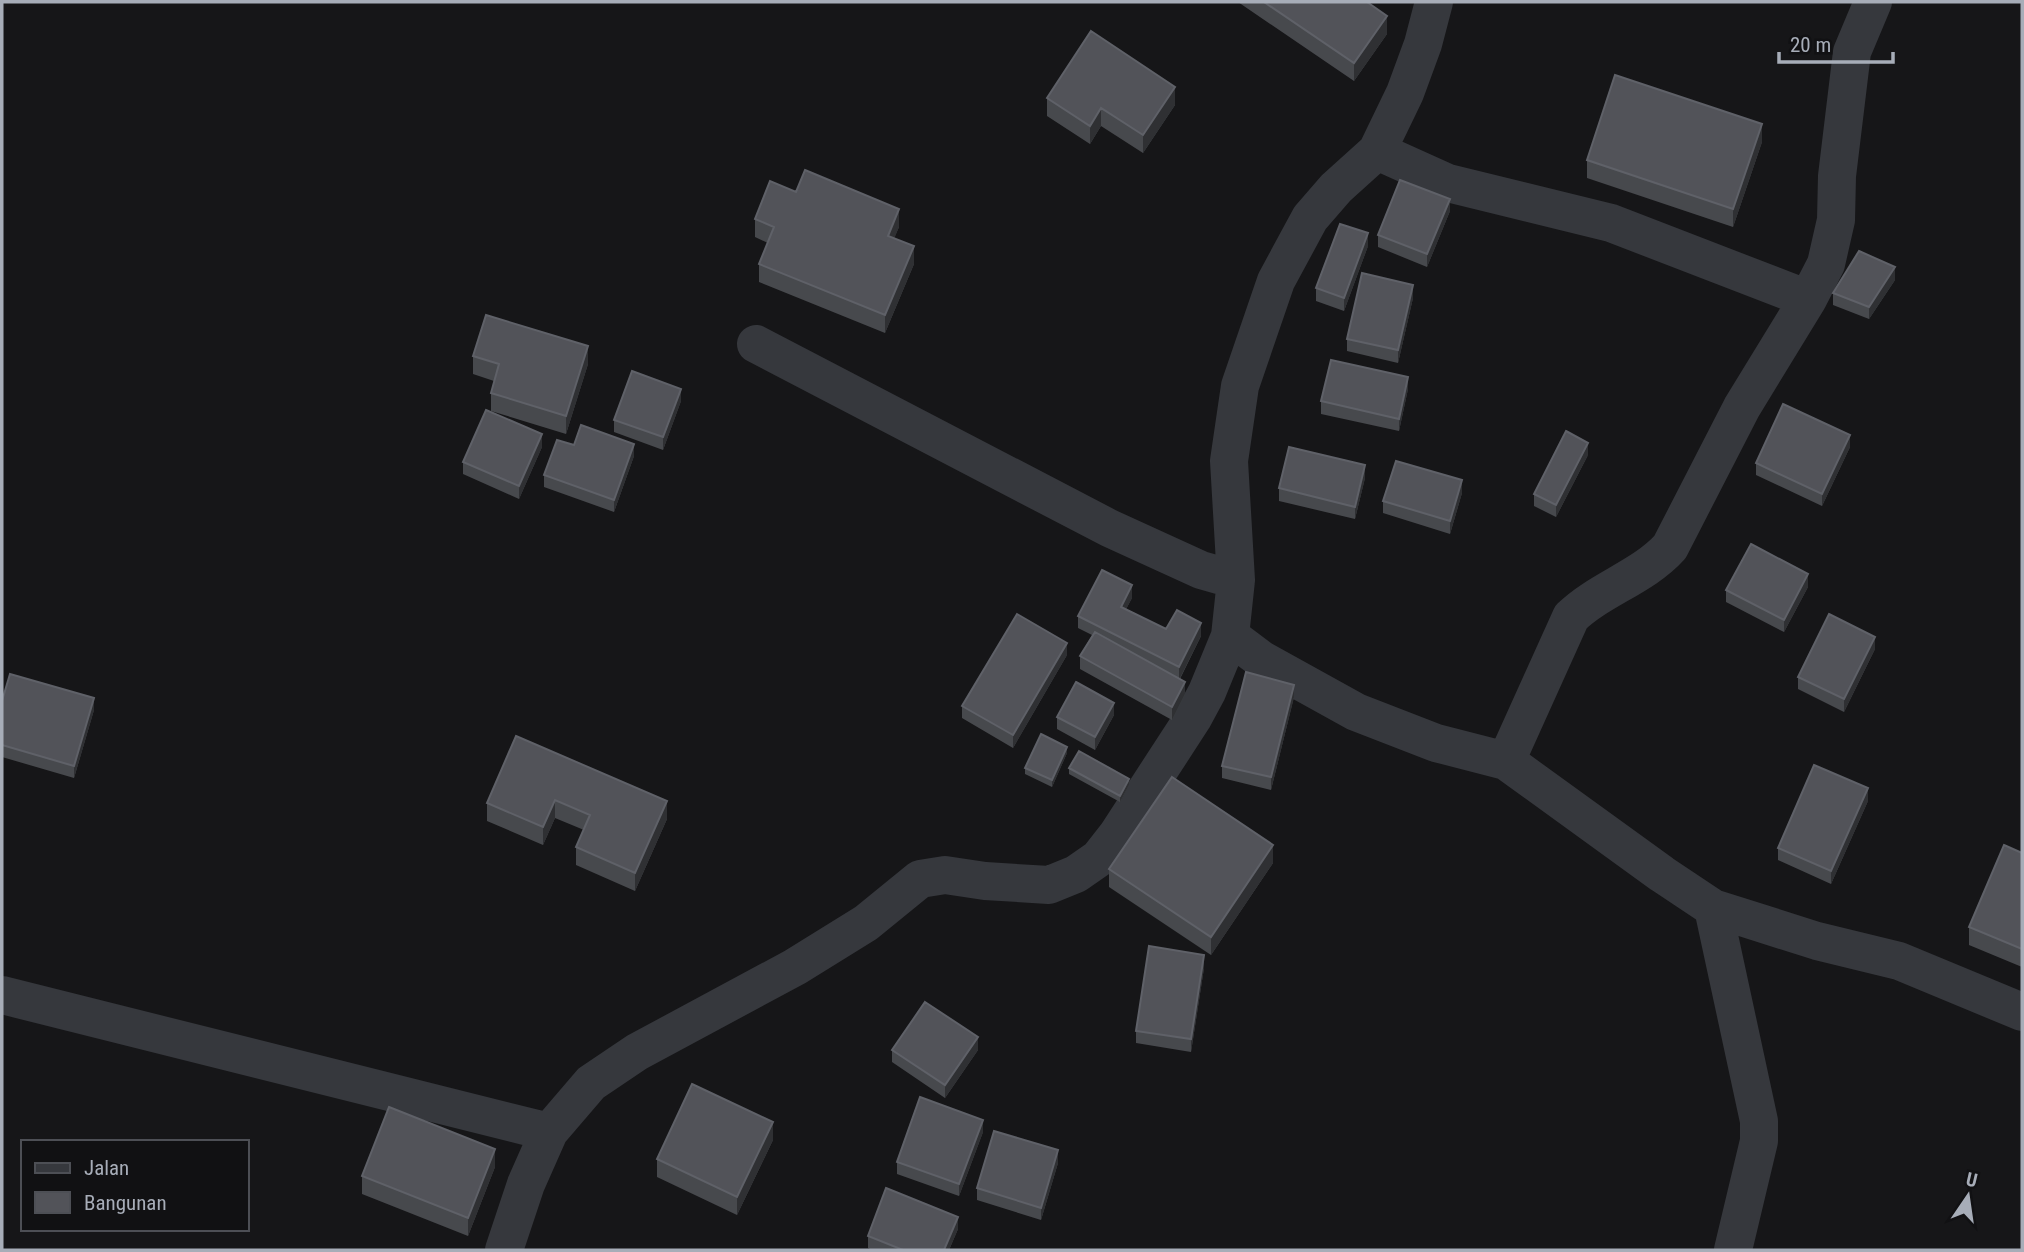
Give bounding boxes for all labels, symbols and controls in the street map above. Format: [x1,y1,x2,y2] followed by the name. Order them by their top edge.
[1779,21,1893,65] scale bar
[1790,33,1831,57] text: 20 m
[21,1140,248,1231] legend
[84,1156,129,1180] text: Jalan
[1933,1161,2003,1231] north arrow
[1964,1167,1980,1192] text: U
[84,1191,167,1215] text: Bangunan

